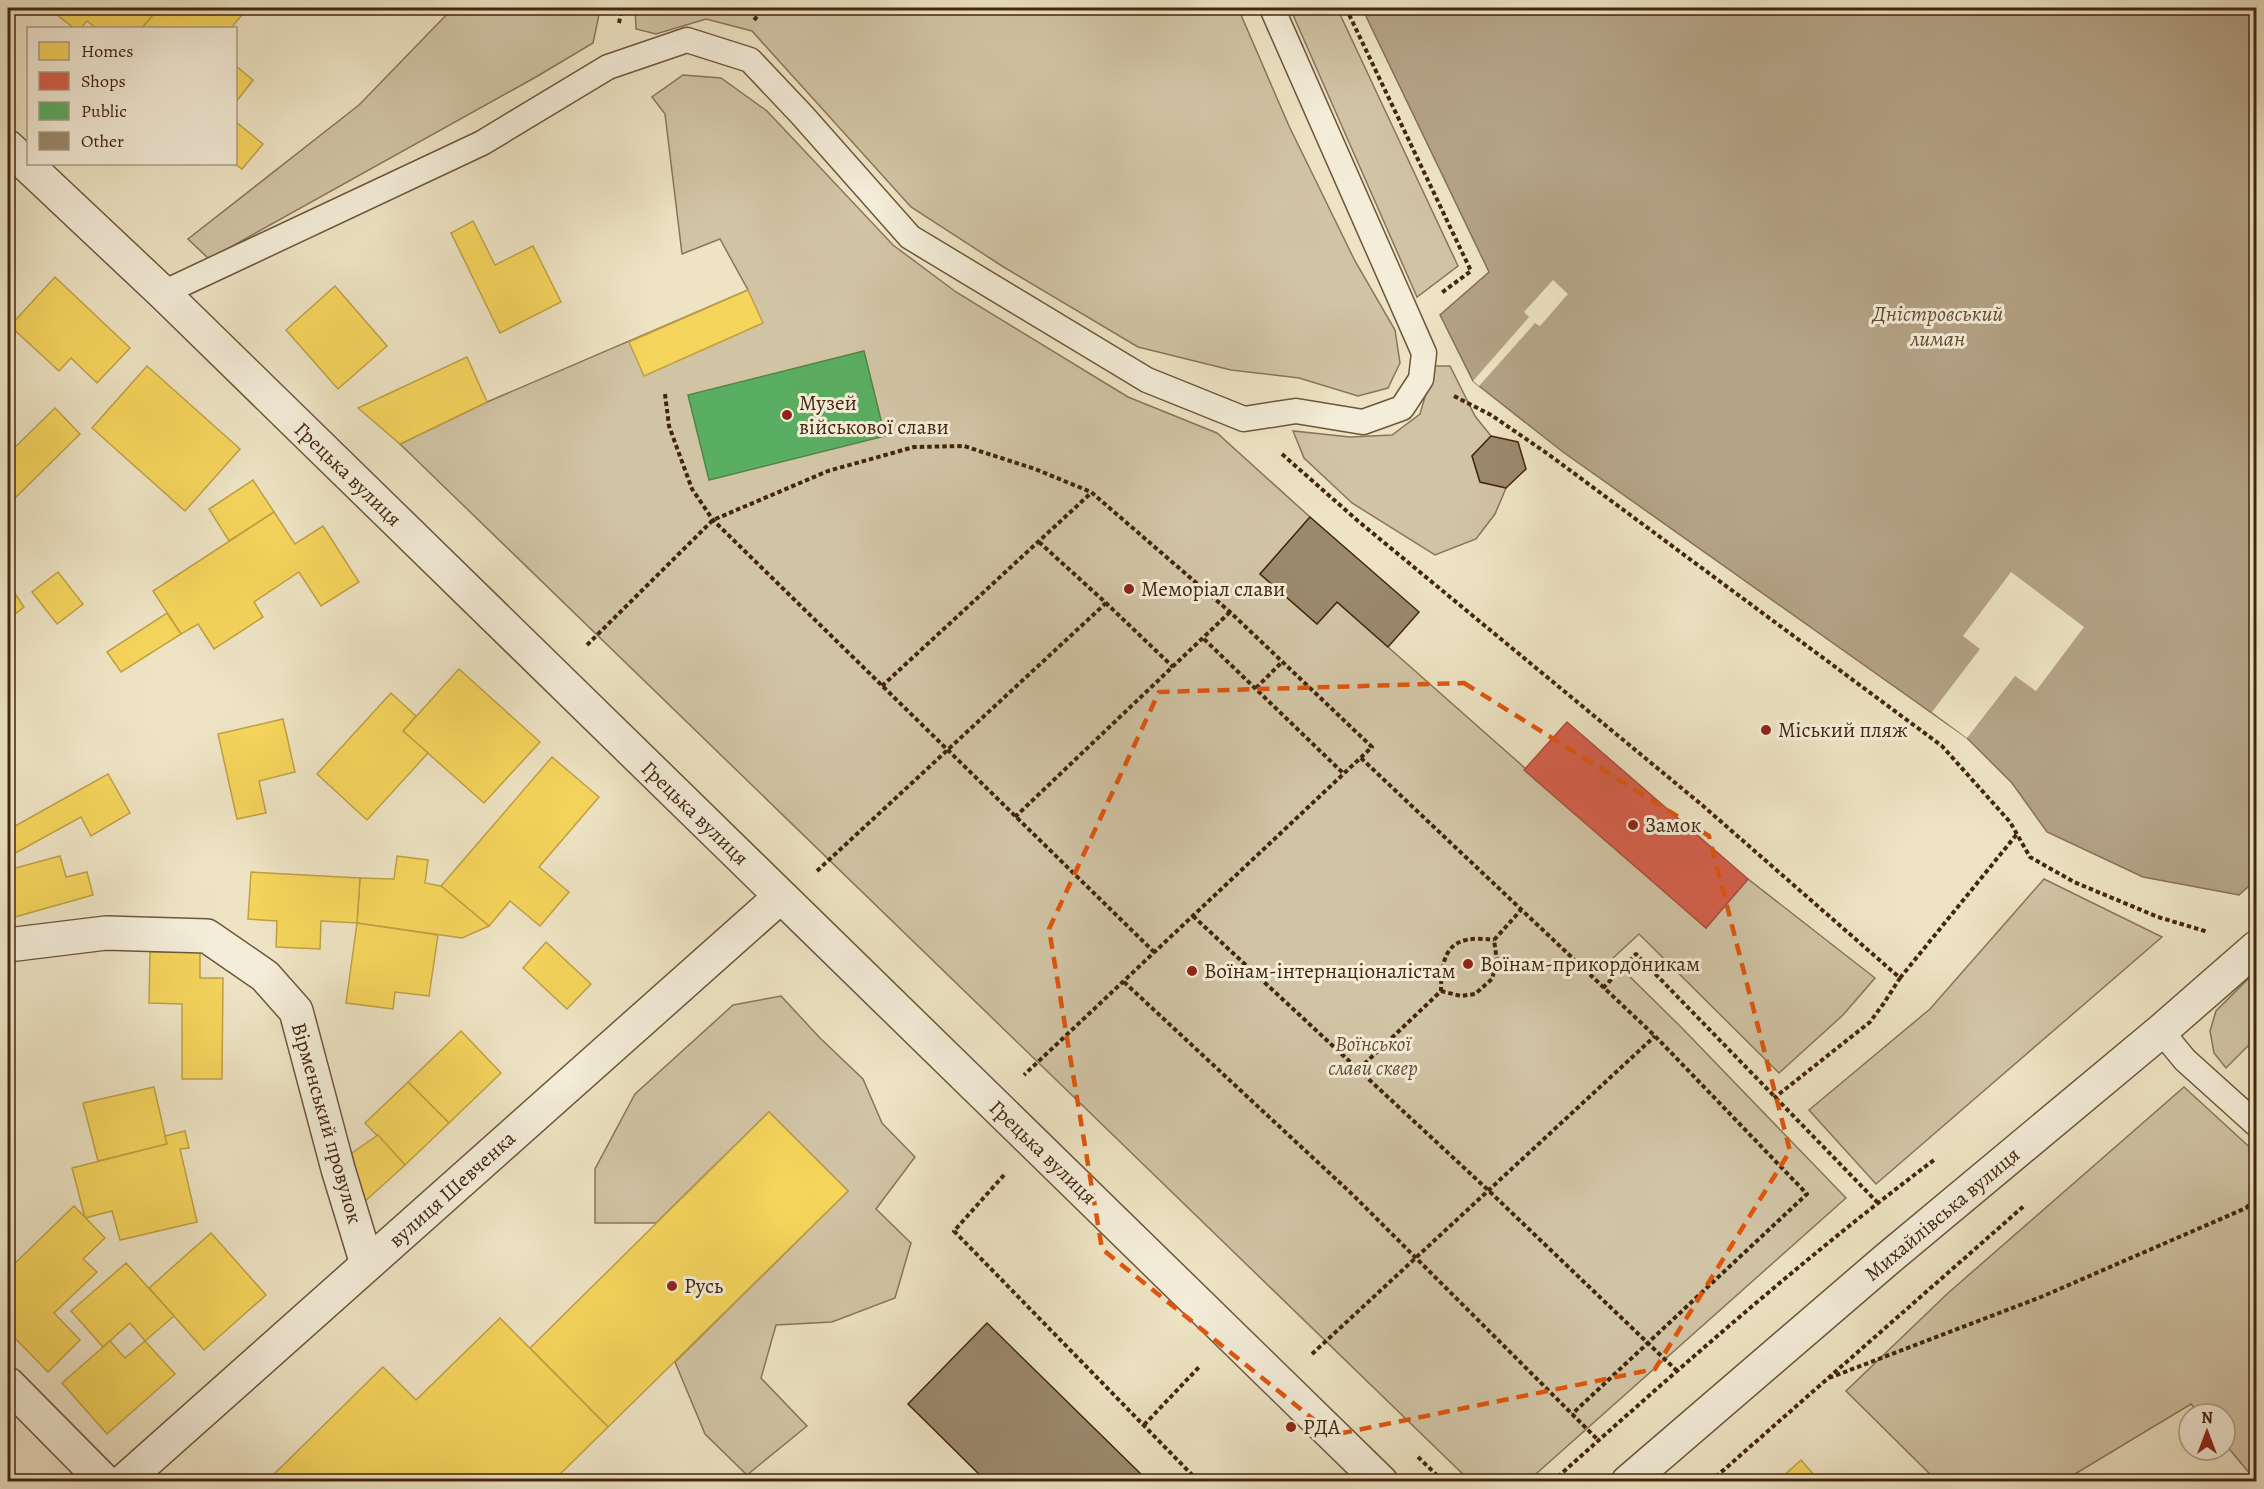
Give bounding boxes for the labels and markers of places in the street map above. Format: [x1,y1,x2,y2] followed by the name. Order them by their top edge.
[799,389,949,441] place label: Музей військової слави
[780,408,794,422] marker: Музей військової слави
[1141,575,1285,603] place label: Меморіал слави
[1122,582,1136,596] marker: Меморіал слави
[1778,716,1908,744] place label: Міський пляж
[1759,723,1773,737] marker: Міський пляж
[1645,811,1701,839] place label: Замок
[1626,818,1640,832] marker: Замок
[1480,950,1700,978] place label: Воїнам-прикордоникам
[1204,957,1455,985] place label: Воїнам-інтернаціоналістам
[1461,957,1475,971] marker: Воїнам-прикордоникам
[1185,964,1199,978] marker: Воїнам-інтернаціоналістам
[684,1272,723,1300] place label: Русь
[665,1279,679,1293] marker: Русь
[1303,1413,1341,1441] place label: РДА
[1284,1420,1298,1434] marker: РДА

